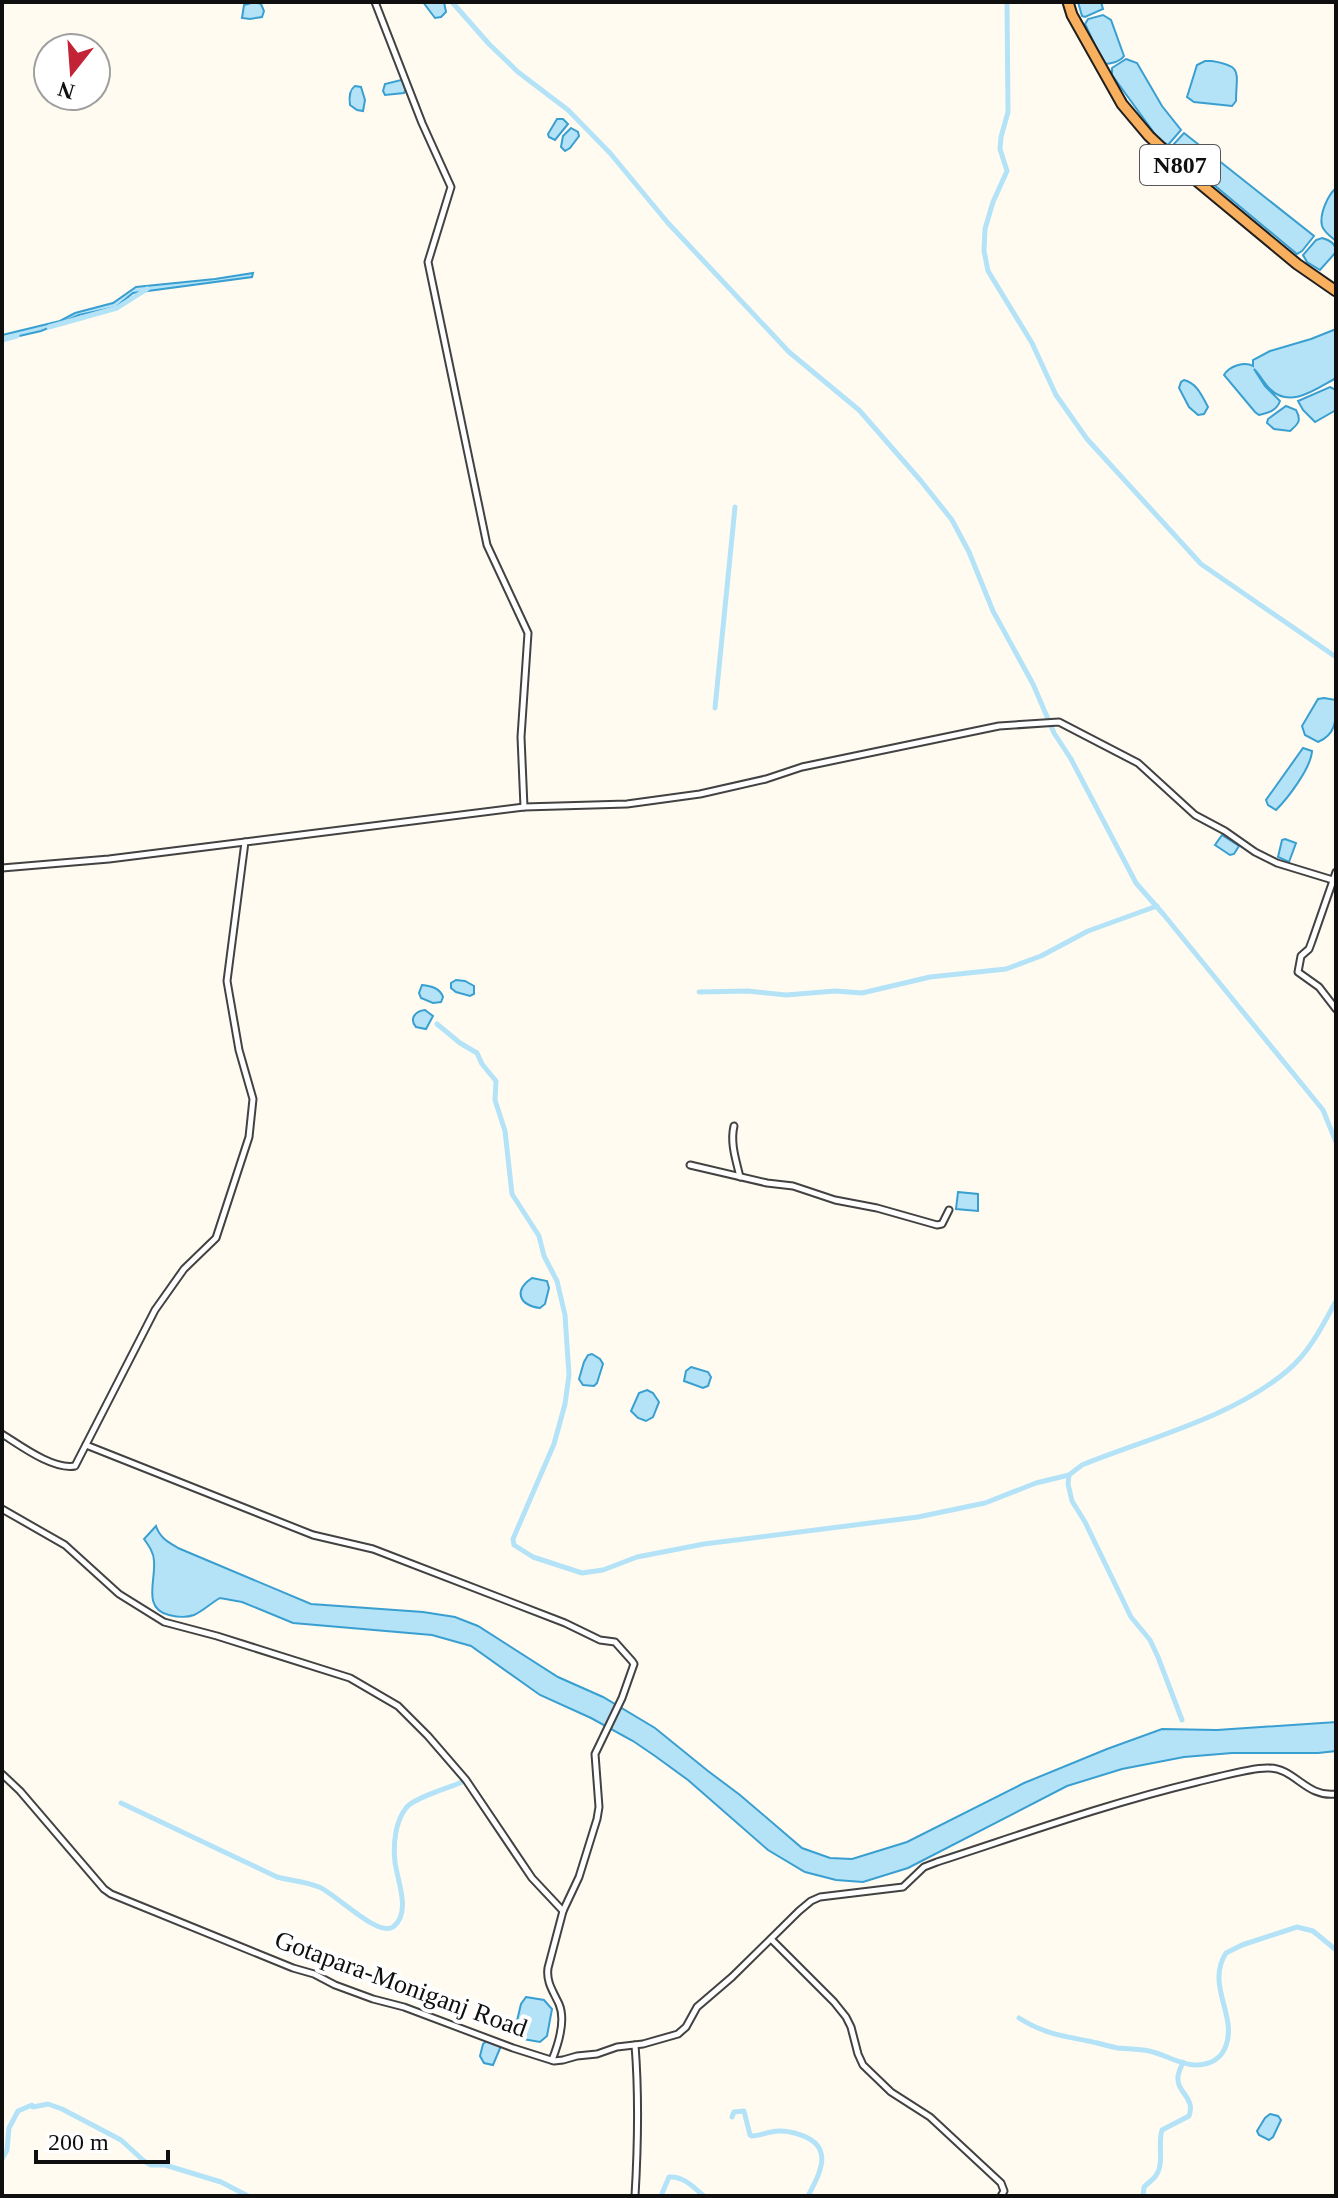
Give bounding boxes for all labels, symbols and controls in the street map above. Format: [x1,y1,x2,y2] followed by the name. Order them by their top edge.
[32,32,112,112] north arrow
[55,76,78,105] text: N
[1140,145,1220,185] road number: N807
[271,1925,531,2043] street label: Gotapara-Moniganj Road
[36,2114,168,2164] scale bar
[48,2129,109,2155] text: 200 m

